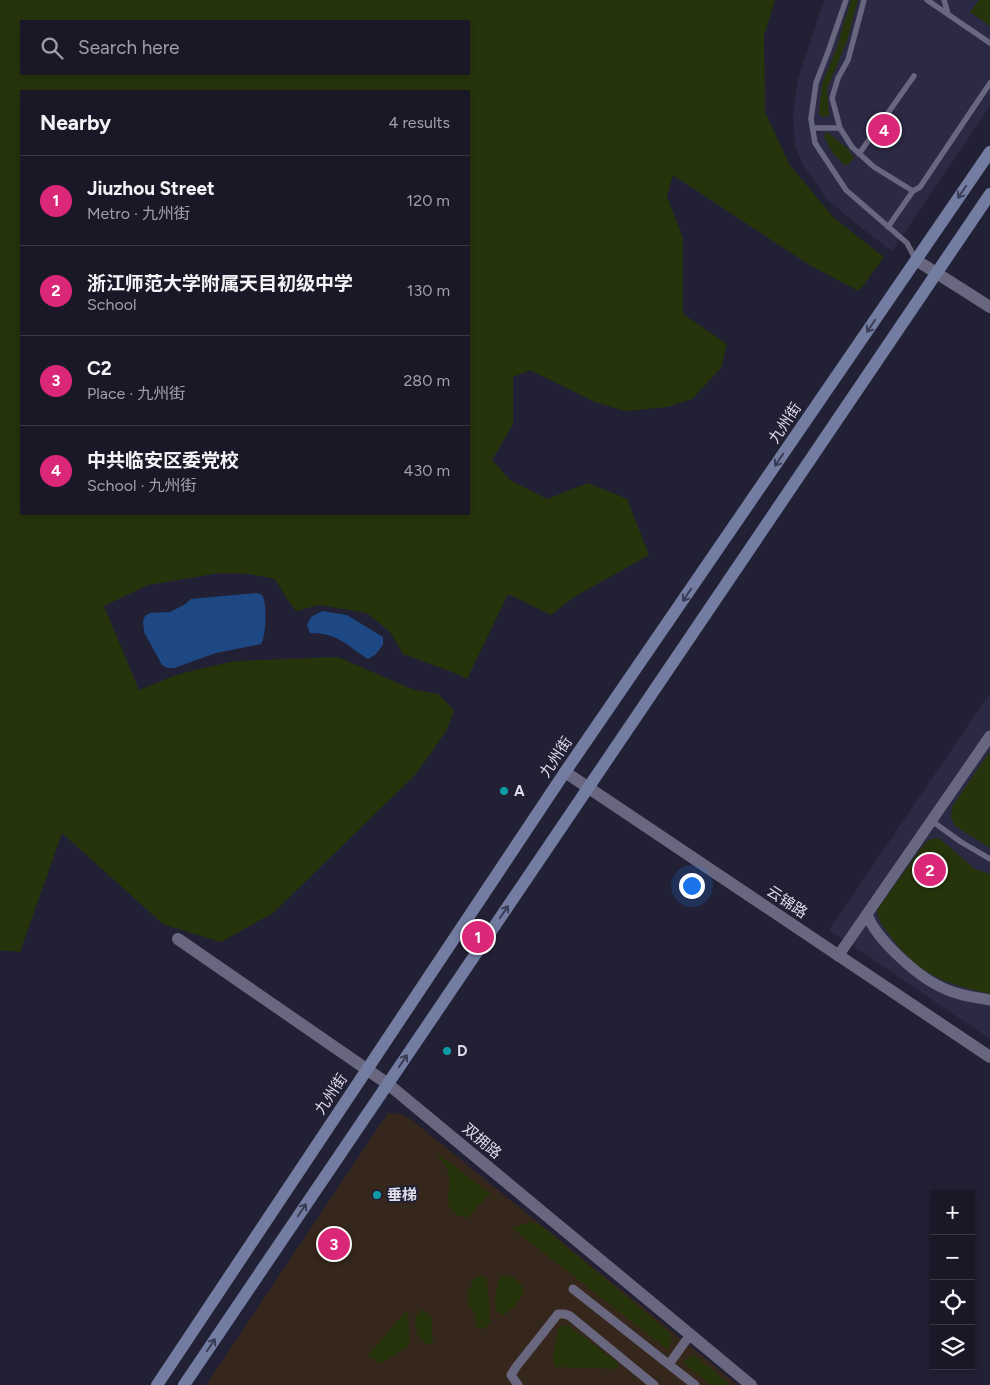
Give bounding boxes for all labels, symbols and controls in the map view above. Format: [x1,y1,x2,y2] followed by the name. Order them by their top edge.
[20,20,470,75] search box
[38,34,66,62] icon: search
[78,36,180,59] text: Search here
[40,110,111,135] text: Nearby
[868,111,900,149] pin: 4
[389,113,450,132] text: 4 results
[87,177,215,200] text: Jiuzhou Street
[957,185,967,199] one-way arrow
[53,191,59,210] text: 1
[407,191,450,210] text: 120 m
[87,204,190,223] text: Metro · 九州街
[87,272,353,295] text: 浙江师范大学附属天目初级中学
[51,281,61,300] text: 2
[407,281,450,300] text: 130 m
[87,295,137,314] text: School
[866,319,876,333] one-way arrow
[87,357,112,380] text: C2
[52,371,60,390] text: 3
[403,371,450,390] text: 280 m
[87,384,185,403] text: Place · 九州街
[765,399,805,447] street label: 九州街
[87,449,239,472] text: 中共临安区委党校
[774,453,784,467] one-way arrow
[51,461,61,480] text: 4
[404,461,450,480] text: 430 m
[87,476,196,495] text: School · 九州街
[682,587,692,601] one-way arrow
[536,733,576,781] street label: 九州街
[514,782,525,800] place label: A
[498,785,510,797] marker: A
[914,851,946,889] pin: 2
[679,873,705,899] your location
[763,882,811,922] street label: 云锦路
[499,905,509,919] one-way arrow
[462,918,494,956] pin: 1
[457,1042,468,1060] place label: D
[441,1045,453,1057] marker: D
[399,1055,409,1069] one-way arrow
[311,1070,351,1118] street label: 九州街
[459,1120,505,1162] street label: 双拥路
[387,1186,417,1204] place label: 垂梯
[371,1189,383,1201] marker: 垂梯
[930,1190,975,1370] map controls
[930,1190,975,1235] button: +
[297,1203,307,1217] one-way arrow
[318,1225,350,1263] pin: 3
[930,1235,975,1280] button: −
[930,1280,975,1325] button: locate
[930,1325,975,1370] button: layers
[206,1338,216,1352] one-way arrow

